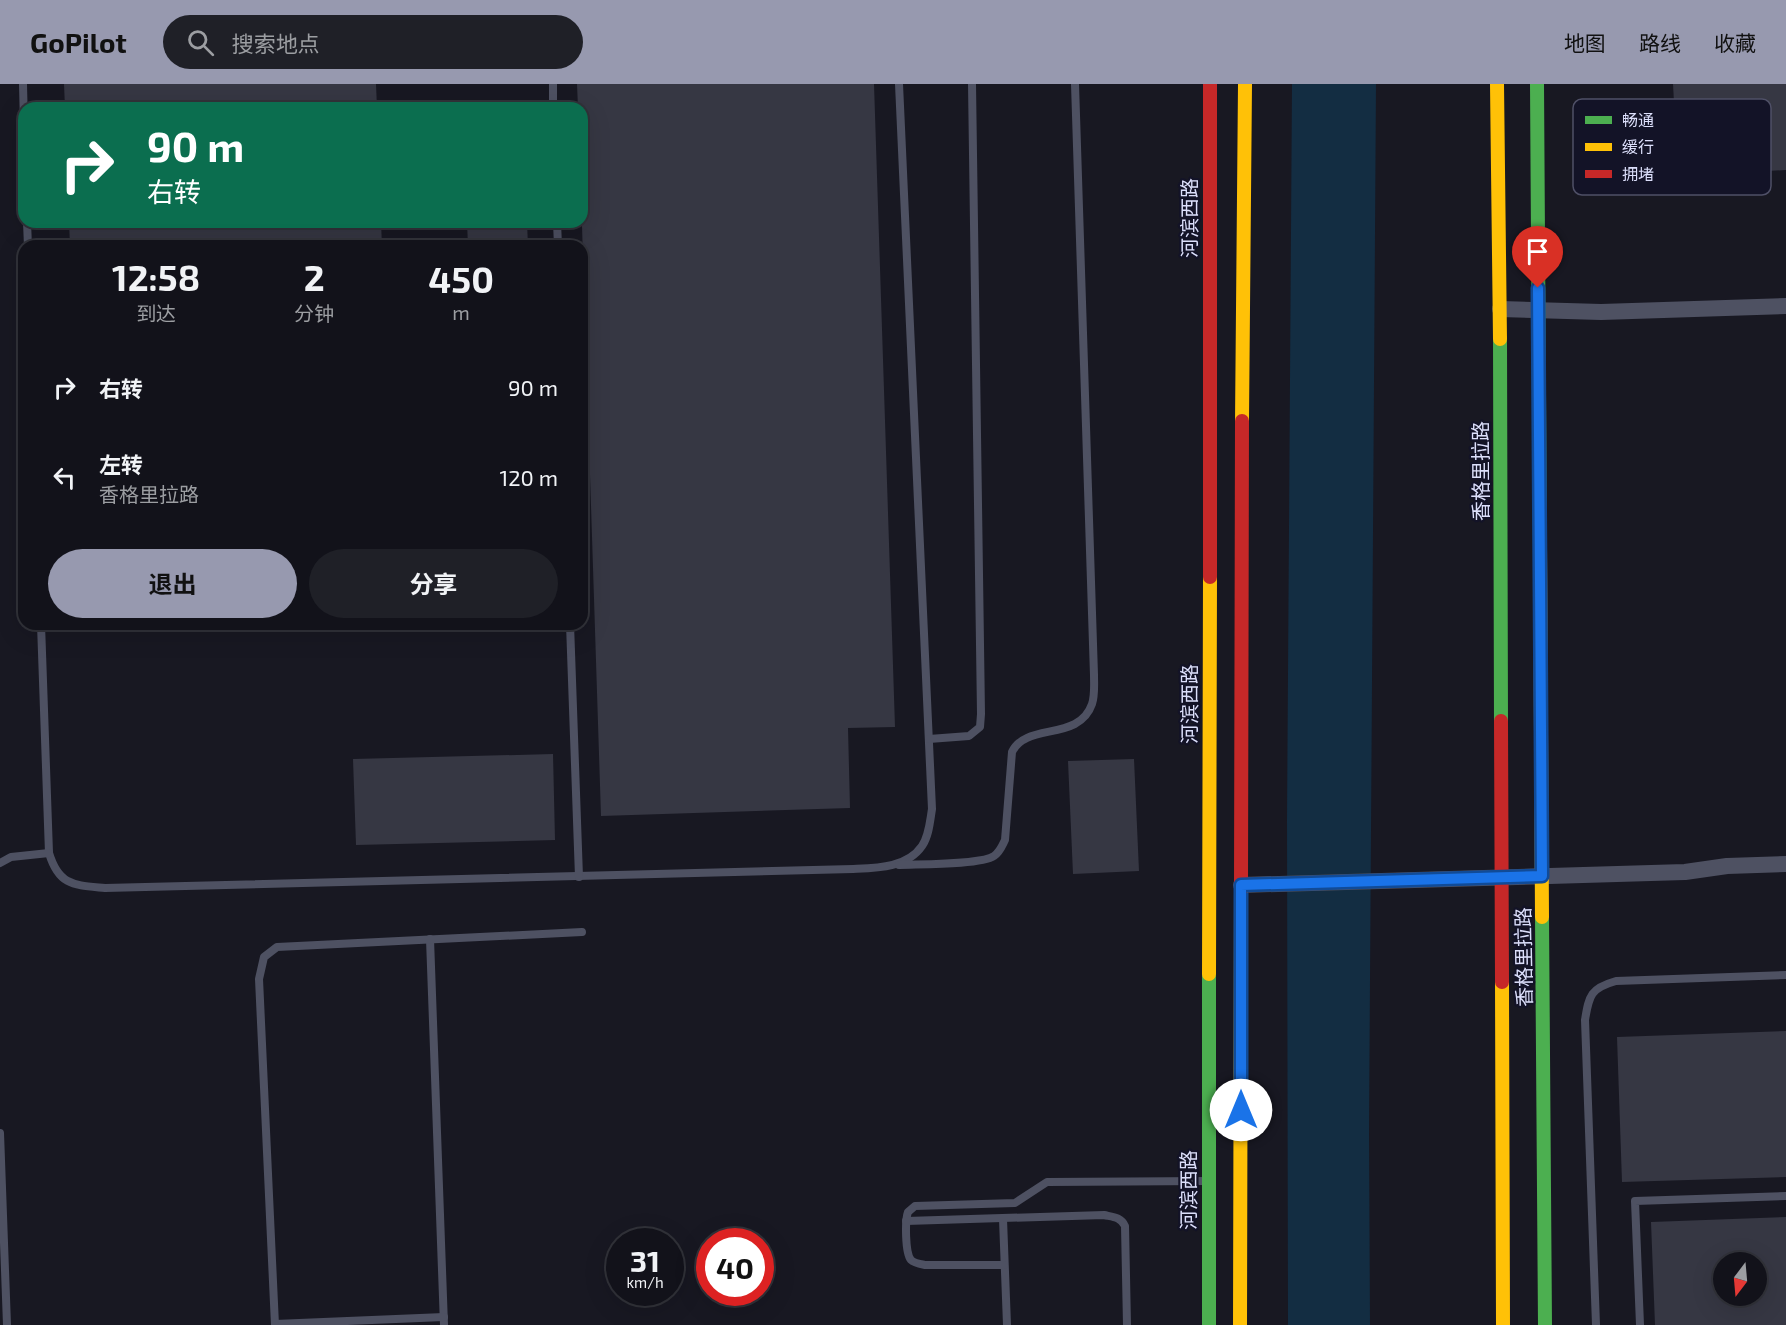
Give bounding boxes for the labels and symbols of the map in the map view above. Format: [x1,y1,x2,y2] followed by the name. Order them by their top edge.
[1573,99,1771,195] legend
[1622,110,1654,129] text: 畅通
[1622,137,1654,156] text: 缓行
[1622,164,1654,183] text: 拥堵
[1177,178,1201,258] street label: 河滨西路
[1512,226,1563,288] pin
[1468,421,1492,521] street label: 香格里拉路
[1177,664,1201,744] street label: 河滨西路
[1510,907,1536,1007] street label: 香格里拉路
[1209,1078,1273,1142] position arrow
[1176,1150,1200,1230] street label: 河滨西路
[696,1228,774,1306] speed limit sign: 40
[1713,1252,1767,1306] north arrow

